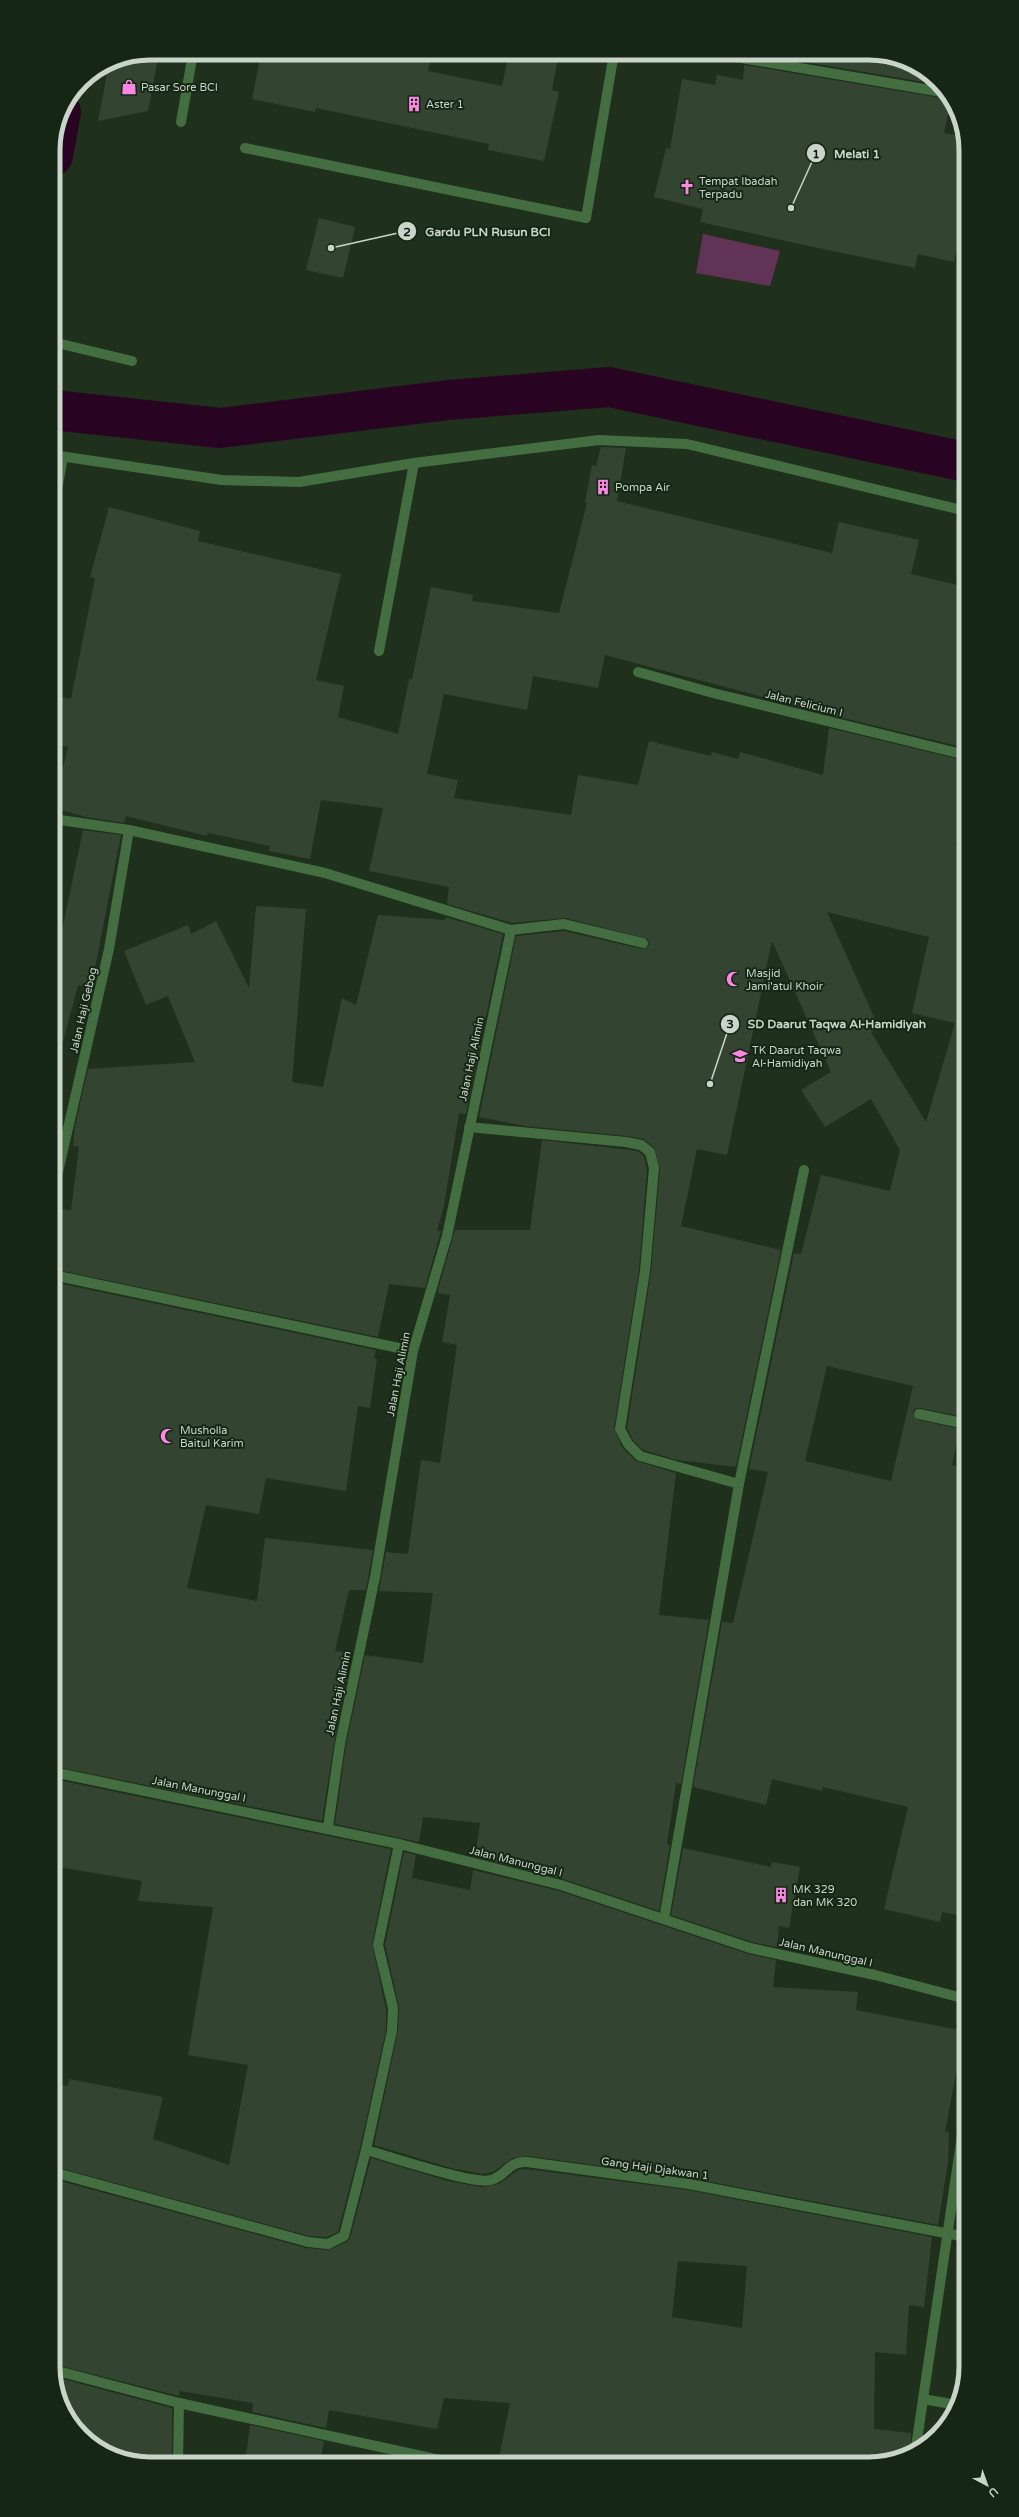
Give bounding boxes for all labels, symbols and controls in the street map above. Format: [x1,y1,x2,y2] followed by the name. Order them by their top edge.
[120,78,138,96] shop icon: Pasar Sore BCI
[141,81,218,94] place label: Pasar Sore BCI
[405,95,423,113] building icon: Aster 1
[426,98,464,111] place label: Aster 1
[806,141,888,165] callout: Melati 1
[812,147,820,161] text: 1
[834,147,880,161] text: Melati 1
[699,175,777,201] place label: Tempat Ibadah Terpadu
[678,178,696,196] church icon: Tempat Ibadah Terpadu
[397,219,558,243] callout: Gardu PLN Rusun BCI
[403,225,411,239] text: 2
[425,225,551,239] text: Gardu PLN Rusun BCI
[594,478,612,496] building icon: Pompa Air
[615,481,671,494] place label: Pompa Air
[764,688,844,719] street label: Jalan Felicium I
[67,966,100,1054] street label: Jalan Haji Gebog
[746,967,824,993] place label: Masjid Jami'atul Khoir
[725,970,743,988] mosque icon: Masjid Jami'atul Khoir
[720,1012,934,1036] callout: SD Daarut Taqwa Al-Hamidiyah
[456,1016,487,1102] street label: Jalan Haji Alimin
[726,1017,734,1031] text: 3
[748,1017,926,1032] text: SD Daarut Taqwa Al-Hamidiyah
[752,1044,841,1070] place label: TK Daarut Taqwa Al-Hamidiyah
[731,1047,749,1065] school or university icon: TK Daarut Taqwa Al-Hamidiyah
[384,1331,413,1417] street label: Jalan Haji Alimin
[180,1424,244,1450] place label: Musholla Baitul Karim
[159,1427,177,1445] mosque icon: Musholla Baitul Karim
[323,1650,354,1736] street label: Jalan Haji Alimin
[151,1774,247,1805] street label: Jalan Manunggal I
[468,1844,564,1879] street label: Jalan Manunggal I
[793,1883,857,1909] place label: MK 329 dan MK 320
[772,1886,790,1904] building icon: MK 329 dan MK 320
[778,1935,874,1970] street label: Jalan Manunggal I
[600,2155,709,2182] street label: Gang Haji Djakwan 1
[967,2465,1007,2505] north arrow
[986,2485,1001,2500] text: U

